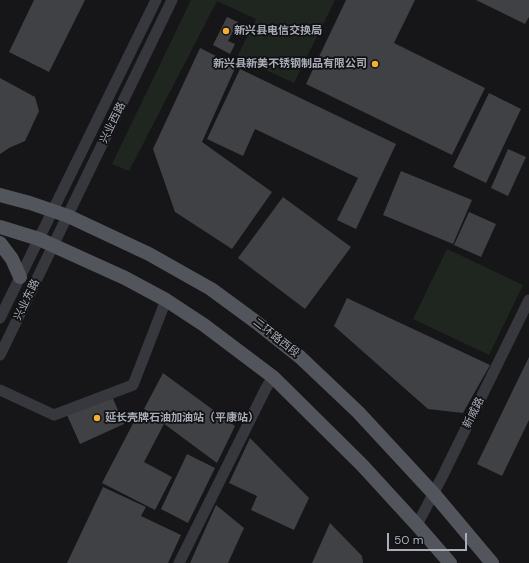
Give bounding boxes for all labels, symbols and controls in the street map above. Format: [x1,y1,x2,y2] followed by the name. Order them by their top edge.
[234,24,322,38] place label: 新兴县电信交换局
[221,26,231,36] marker: 新兴县电信交换局
[213,57,367,71] place label: 新兴县新美不锈钢制品有限公司
[370,59,380,69] marker: 新兴县新美不锈钢制品有限公司
[97,100,129,146] street label: 兴业西路
[11,277,43,323] street label: 兴业东路
[250,316,302,360] street label: 二环路西段
[461,395,487,431] street label: 新威路
[105,411,259,425] place label: 延长壳牌石油加油站（平康站）
[92,413,102,423] marker: 延长壳牌石油加油站（平康站）
[389,525,469,551] scale bar
[394,532,423,548] text: 50 m

